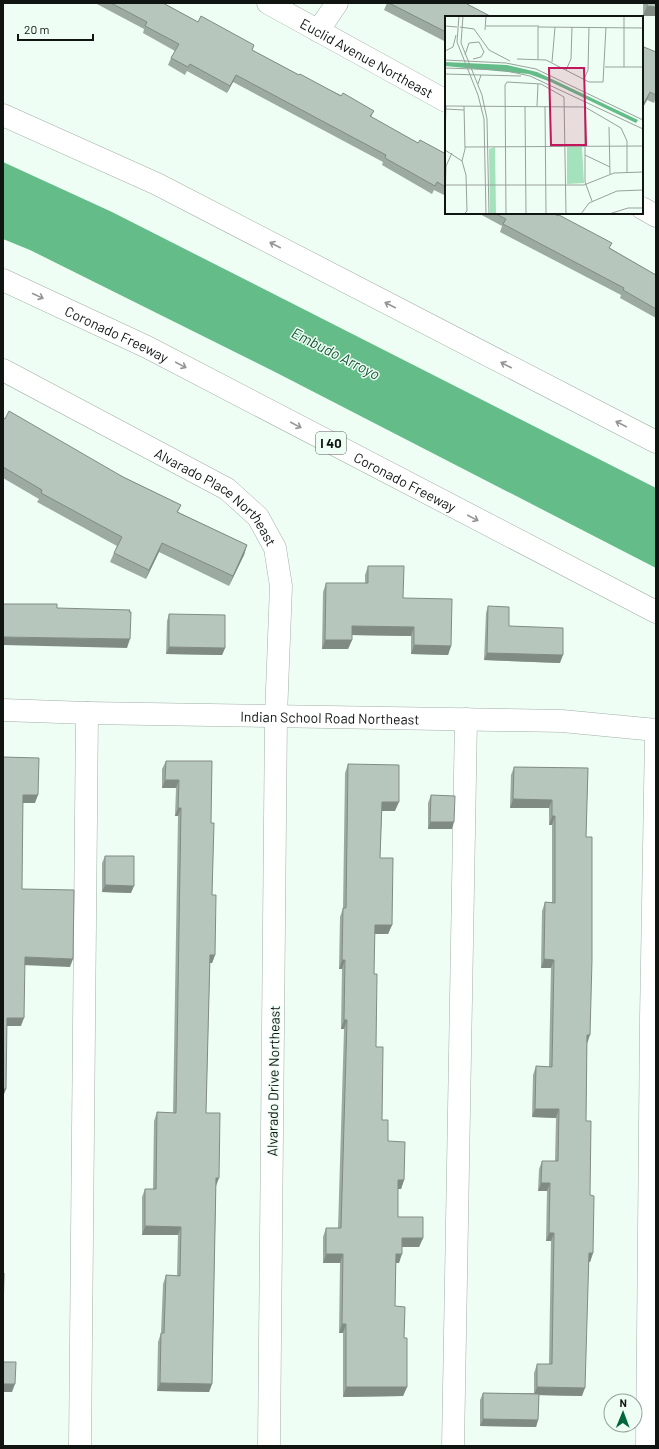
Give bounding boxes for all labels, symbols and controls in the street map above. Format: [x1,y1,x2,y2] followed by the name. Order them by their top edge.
[298,14,436,101] street label: Euclid Avenue Northeast
[18,16,93,42] scale bar
[445,16,643,214] inset map
[24,22,50,36] text: 20 m
[269,241,281,248] one-way arrow
[32,293,44,300] one-way arrow
[385,301,397,308] one-way arrow
[63,302,172,366] street label: Coronado Freeway
[289,323,383,383] water label: Embudo Arroyo
[500,360,512,368] one-way arrow
[174,361,186,369] one-way arrow
[616,420,628,428] one-way arrow
[290,422,302,429] one-way arrow
[316,432,346,454] road number: I 40
[152,444,280,548] street label: Alvarado Place Northeast
[351,448,460,515] street label: Coronado Freeway
[467,515,479,522] one-way arrow
[240,707,420,727] street label: Indian School Road Northeast
[263,1005,283,1157] street label: Alvarado Drive Northeast
[603,1393,643,1433] north arrow
[619,1396,627,1409] text: N

